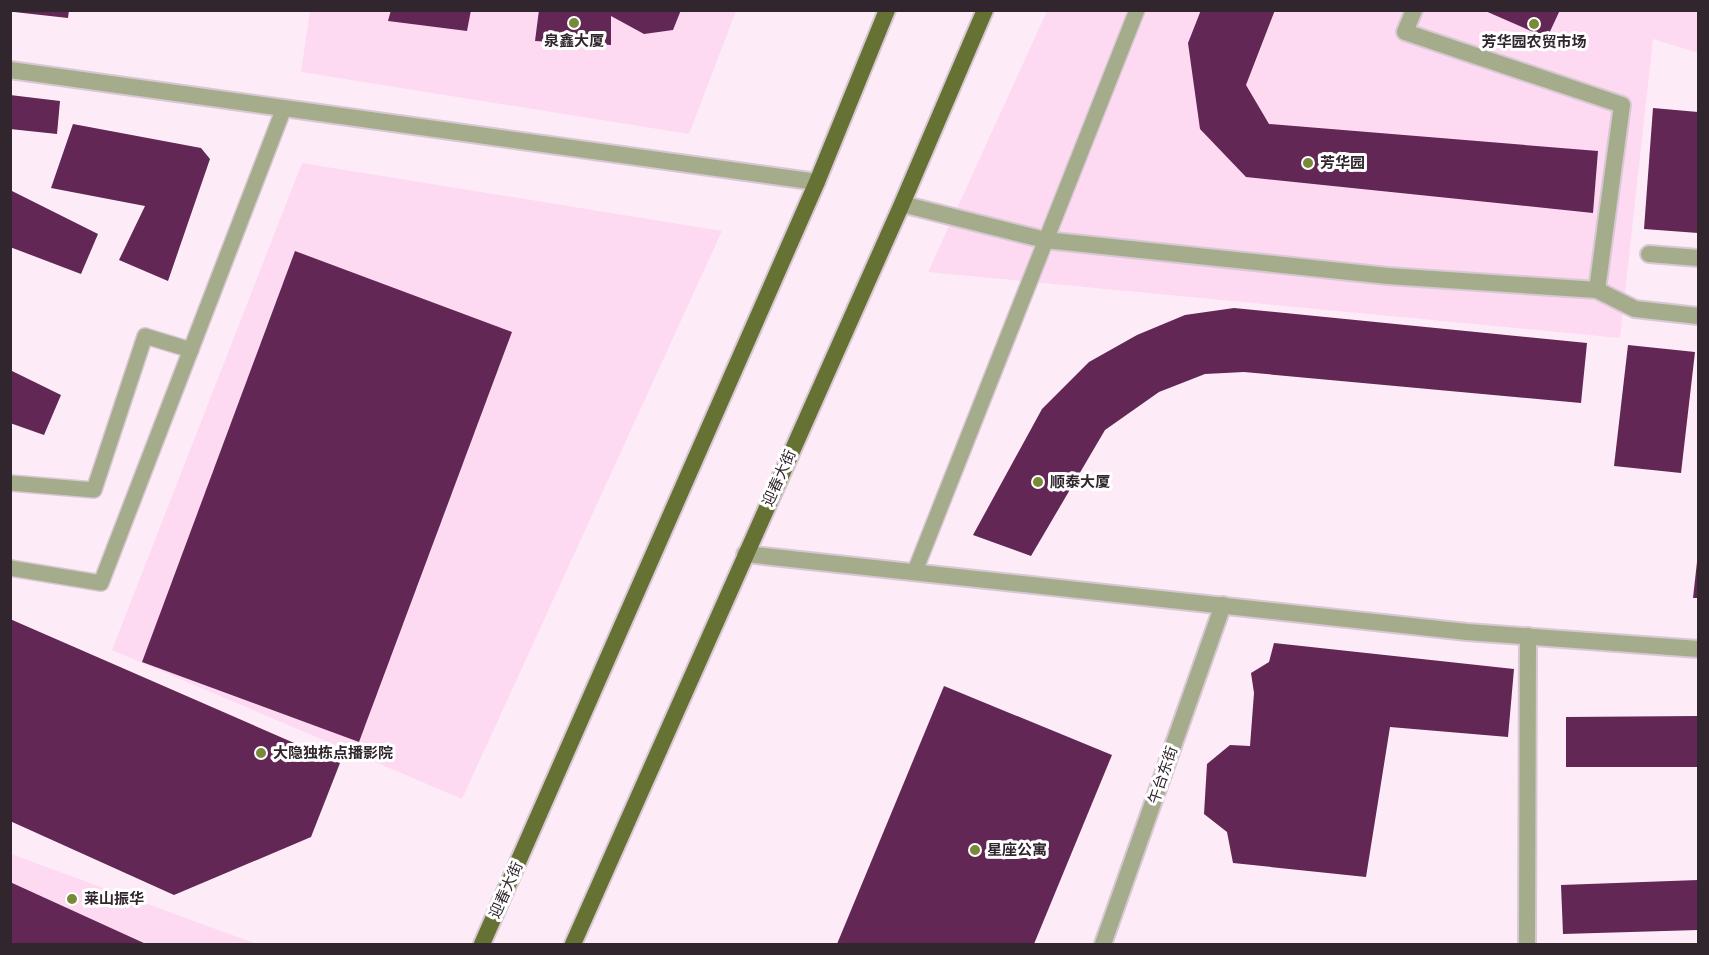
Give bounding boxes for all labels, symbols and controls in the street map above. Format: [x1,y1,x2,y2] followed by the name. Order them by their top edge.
[567,16,581,30] marker: 泉鑫大厦
[1527,17,1541,31] marker: 芳华园农贸市场
[544,31,604,50] place label: 泉鑫大厦
[1481,32,1587,51] place label: 芳华园农贸市场
[1320,153,1365,172] place label: 芳华园
[1301,156,1315,170] marker: 芳华园
[758,447,799,509] street label: 迎春大街
[1050,472,1110,491] place label: 顺泰大厦
[1031,475,1045,489] marker: 顺泰大厦
[273,743,393,762] place label: 大隐独栋点播影院
[1144,743,1181,806] street label: 午台东街
[254,746,268,760] marker: 大隐独栋点播影院
[987,840,1047,859] place label: 星座公寓
[968,843,982,857] marker: 星座公寓
[485,859,526,921] street label: 迎春大街
[84,889,144,908] place label: 莱山振华
[65,892,79,906] marker: 莱山振华

